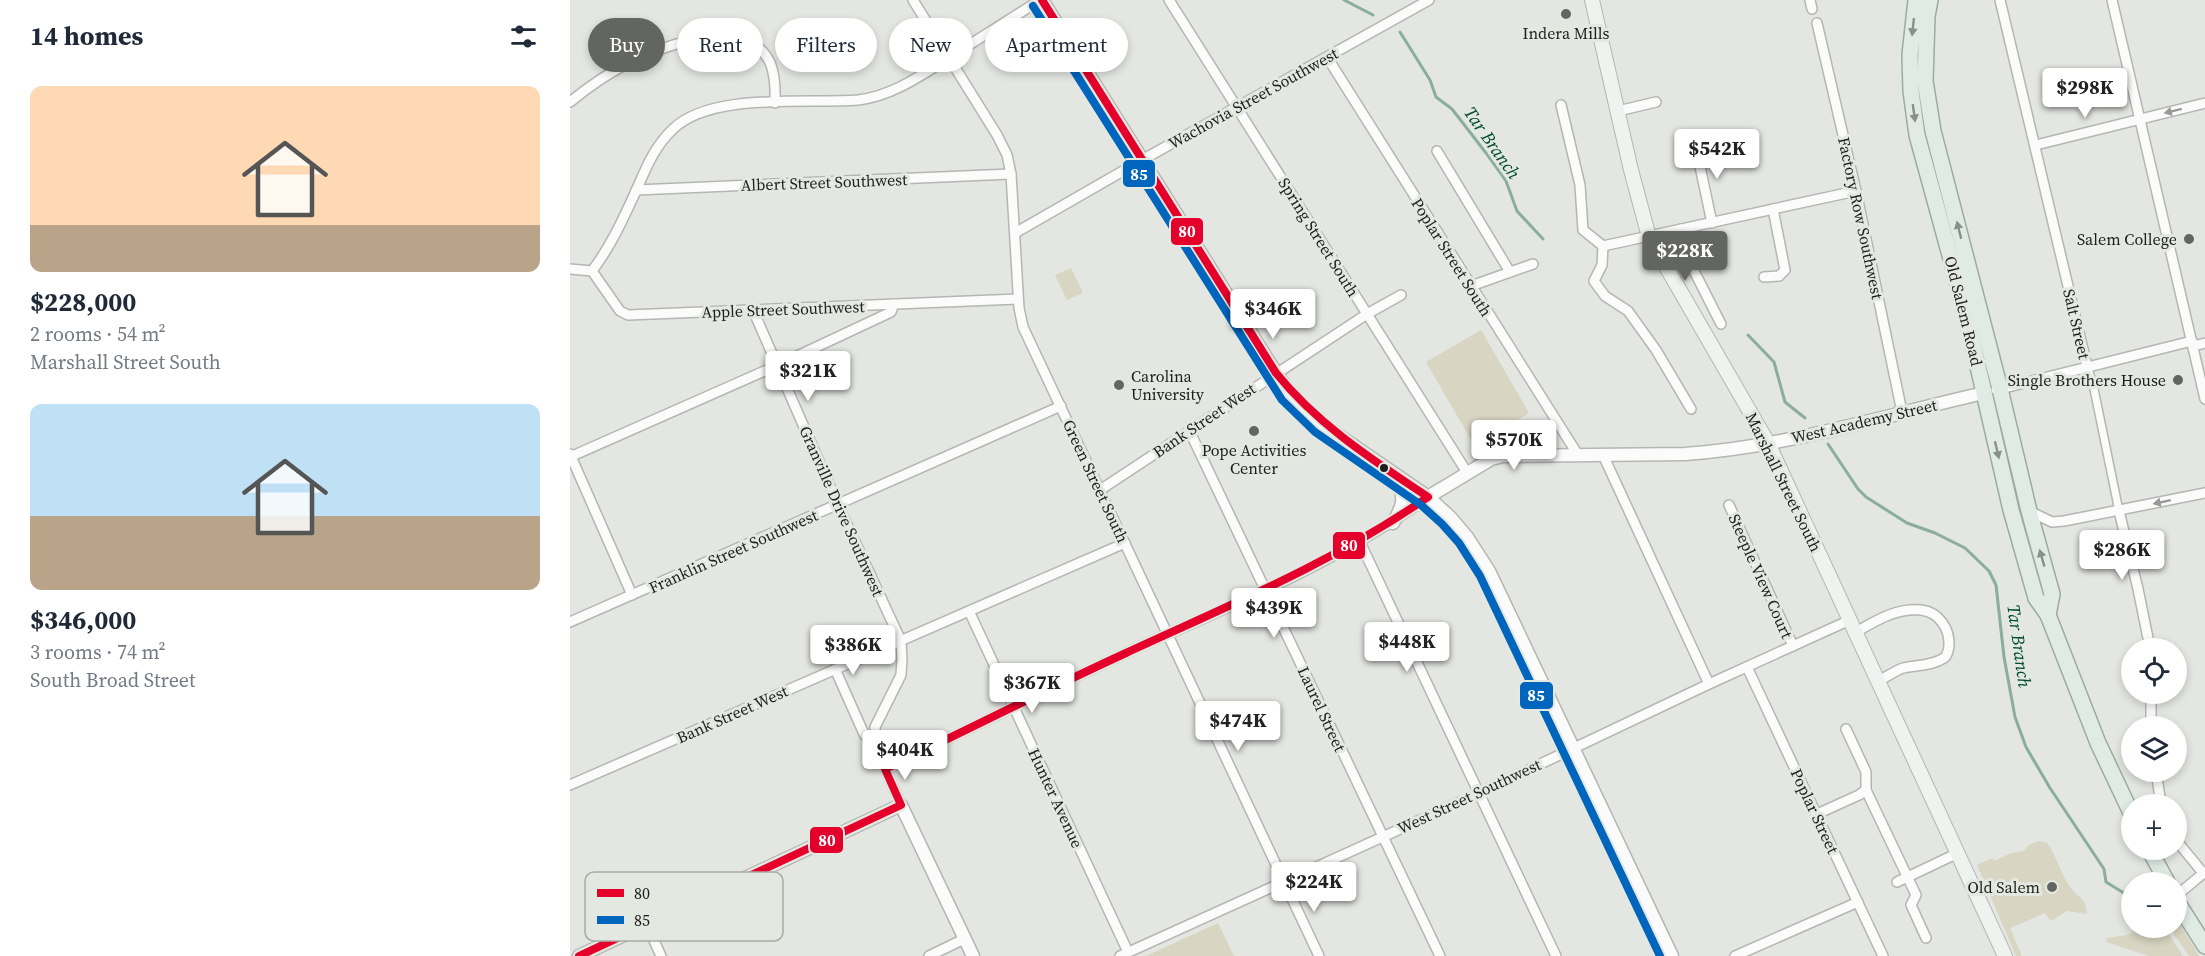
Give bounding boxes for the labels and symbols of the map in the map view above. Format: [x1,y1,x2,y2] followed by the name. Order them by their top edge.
[1559,7,1573,21] marker: Indera Mills
[1908,18,1918,37] one-way arrow
[1522,22,1610,44] place label: Indera Mills
[1164,42,1343,154] street label: Wachovia Street Southwest
[2043,68,2127,119] pin: $298K
[1458,101,1527,184] water label: Tar Branch
[1910,103,1919,122] one-way arrow
[2164,106,2182,116] one-way arrow
[1675,129,1759,180] pin: $542K
[1833,135,1889,302] street label: Factory Row Southwest
[1122,159,1156,188] line badge: 85
[1130,163,1148,185] text: 85
[740,168,908,196] street label: Albert Street Southwest
[1273,173,1365,301] street label: Spring Street South
[1407,193,1498,321] street label: Poplar Street South
[1170,217,1204,246] line badge: 80
[1178,220,1196,242] text: 80
[1954,221,1963,239] one-way arrow
[2077,228,2177,250] place label: Salem College
[1643,231,1727,282] pin: $228K
[2182,232,2196,246] marker: Salem College
[1940,254,1988,368] street label: Old Salem Road
[2058,287,2096,362] street label: Salt Street
[1231,289,1315,340] pin: $346K
[701,295,866,323] street label: Apple Street Southwest
[766,351,850,402] pin: $321K
[1131,365,1205,405] place label: Carolina University
[2008,369,2166,391] place label: Single Brothers House
[2171,373,2185,387] marker: Single Brothers House
[1148,377,1260,463] street label: Bank Street West
[1112,378,1126,392] marker: Carolina University
[1789,393,1940,448] street label: West Academy Street
[1741,409,1828,556] street label: Marshall Street South
[1058,416,1134,546] street label: Green Street South
[1472,420,1556,471] pin: $570K
[795,422,890,600] street label: Granville Drive Southwest
[1247,424,1261,438] marker: Pope Activities Center
[1202,439,1306,479] place label: Pope Activities Center
[1993,440,2002,459] one-way arrow
[1378,462,1390,474] unlabelled marker
[2152,498,2171,507] one-way arrow
[645,503,822,598] street label: Franklin Street Southwest
[1724,510,1799,642] street label: Steeple View Court
[2080,530,2164,581] pin: $286K
[1332,531,1366,560] line badge: 80
[1340,534,1358,556] text: 80
[2037,549,2046,567] one-way arrow
[1232,588,1316,639] pin: $439K
[2001,603,2038,689] water label: Tar Branch
[1365,622,1449,673] pin: $448K
[811,625,895,676] pin: $386K
[990,663,1074,714] pin: $367K
[1293,663,1352,756] street label: Laurel Street
[673,679,792,748] street label: Bank Street West
[1519,681,1554,710] line badge: 85
[1527,684,1545,706] text: 85
[1196,701,1280,752] pin: $474K
[863,730,947,781] pin: $404K
[1023,745,1089,851] street label: Hunter Avenue
[1394,753,1545,839] street label: West Street Southwest
[1786,765,1845,858] street label: Poplar Street
[809,826,844,854] line badge: 80
[818,829,836,851] text: 80
[1272,862,1356,913] pin: $224K
[585,872,783,941] legend
[1967,876,2040,898] place label: Old Salem
[2045,880,2059,894] marker: Old Salem
[634,882,650,904] text: 80
[634,909,650,931] text: 85

